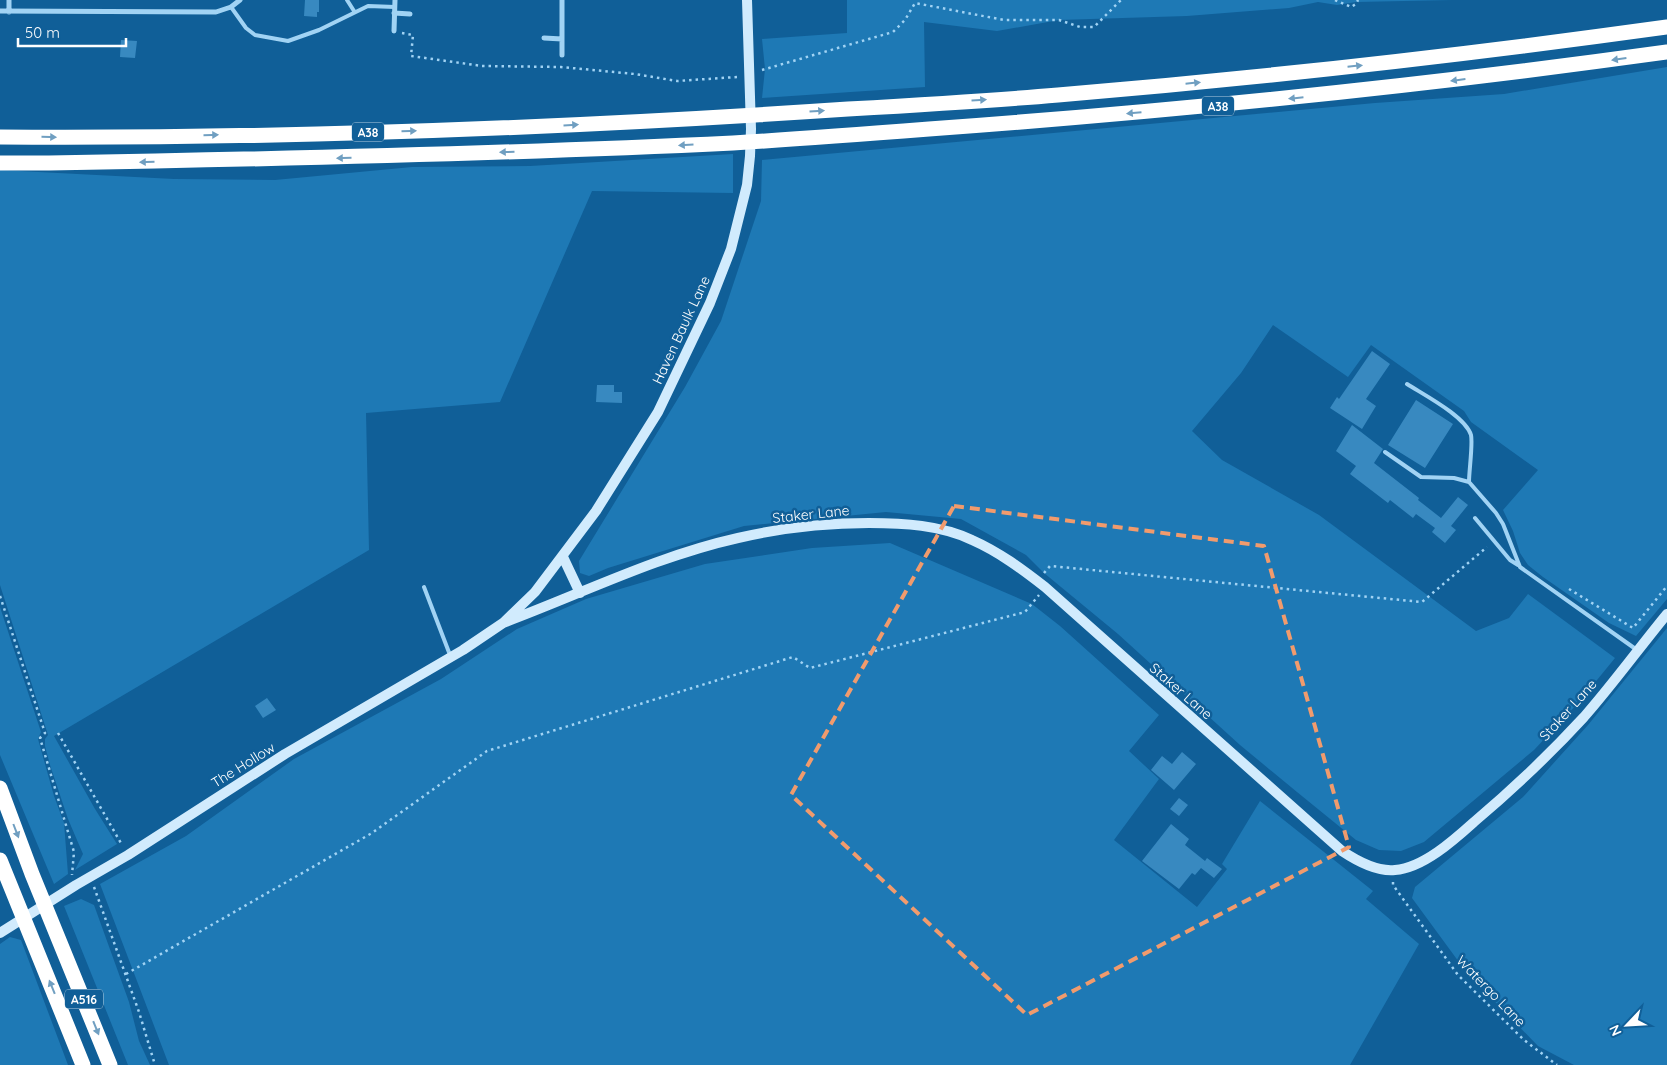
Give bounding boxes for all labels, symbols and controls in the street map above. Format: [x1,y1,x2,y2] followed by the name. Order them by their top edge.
[18,15,125,47] scale bar
[25,23,60,42] text: 50 m
[1610,55,1626,63] one-way arrow
[1347,62,1363,70] one-way arrow
[1449,76,1465,84] one-way arrow
[1186,79,1202,87] one-way arrow
[1288,94,1304,102] one-way arrow
[971,96,987,104] one-way arrow
[1202,96,1234,115] road number: A38
[809,107,825,115] one-way arrow
[1126,110,1142,118] one-way arrow
[563,120,579,128] one-way arrow
[352,122,384,142] road number: A38
[401,126,417,134] one-way arrow
[203,131,219,139] one-way arrow
[41,133,57,141] one-way arrow
[678,141,694,149] one-way arrow
[498,149,514,157] one-way arrow
[336,154,352,162] one-way arrow
[138,158,154,166] one-way arrow
[648,273,714,387] street label: Haven Baulk Lane
[772,501,850,527] street label: Staker Lane
[1146,659,1216,723] street label: Staker Lane
[1535,675,1601,745] street label: Staker Lane
[208,738,279,792] street label: The Hollow
[13,823,20,838] one-way arrow
[1452,952,1530,1031] street label: Watergo Lane
[47,980,55,994] one-way arrow
[65,990,103,1009] road number: A516
[1602,1000,1652,1050] north arrow
[92,1021,100,1035] one-way arrow
[1605,1022,1626,1039] text: N

